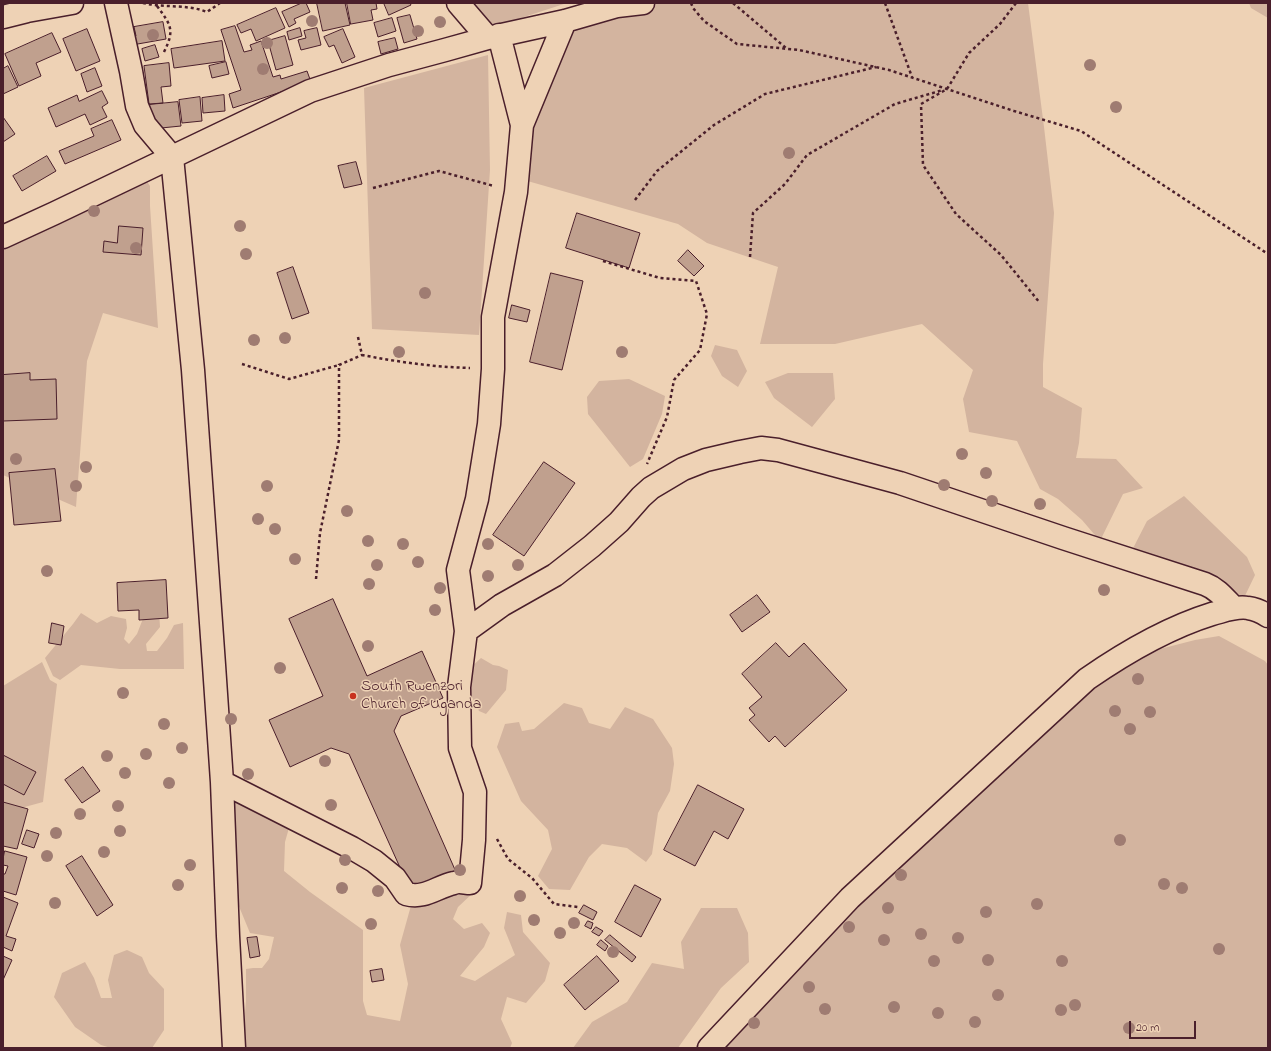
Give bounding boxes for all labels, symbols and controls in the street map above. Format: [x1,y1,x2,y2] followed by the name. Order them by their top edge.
[361,677,481,715] place label: South Rwenzori Church of Uganda
[348,691,358,701] marker: South Rwenzori Church of Uganda
[1131,1013,1198,1039] scale bar
[1136,1019,1159,1037] text: 20 m

